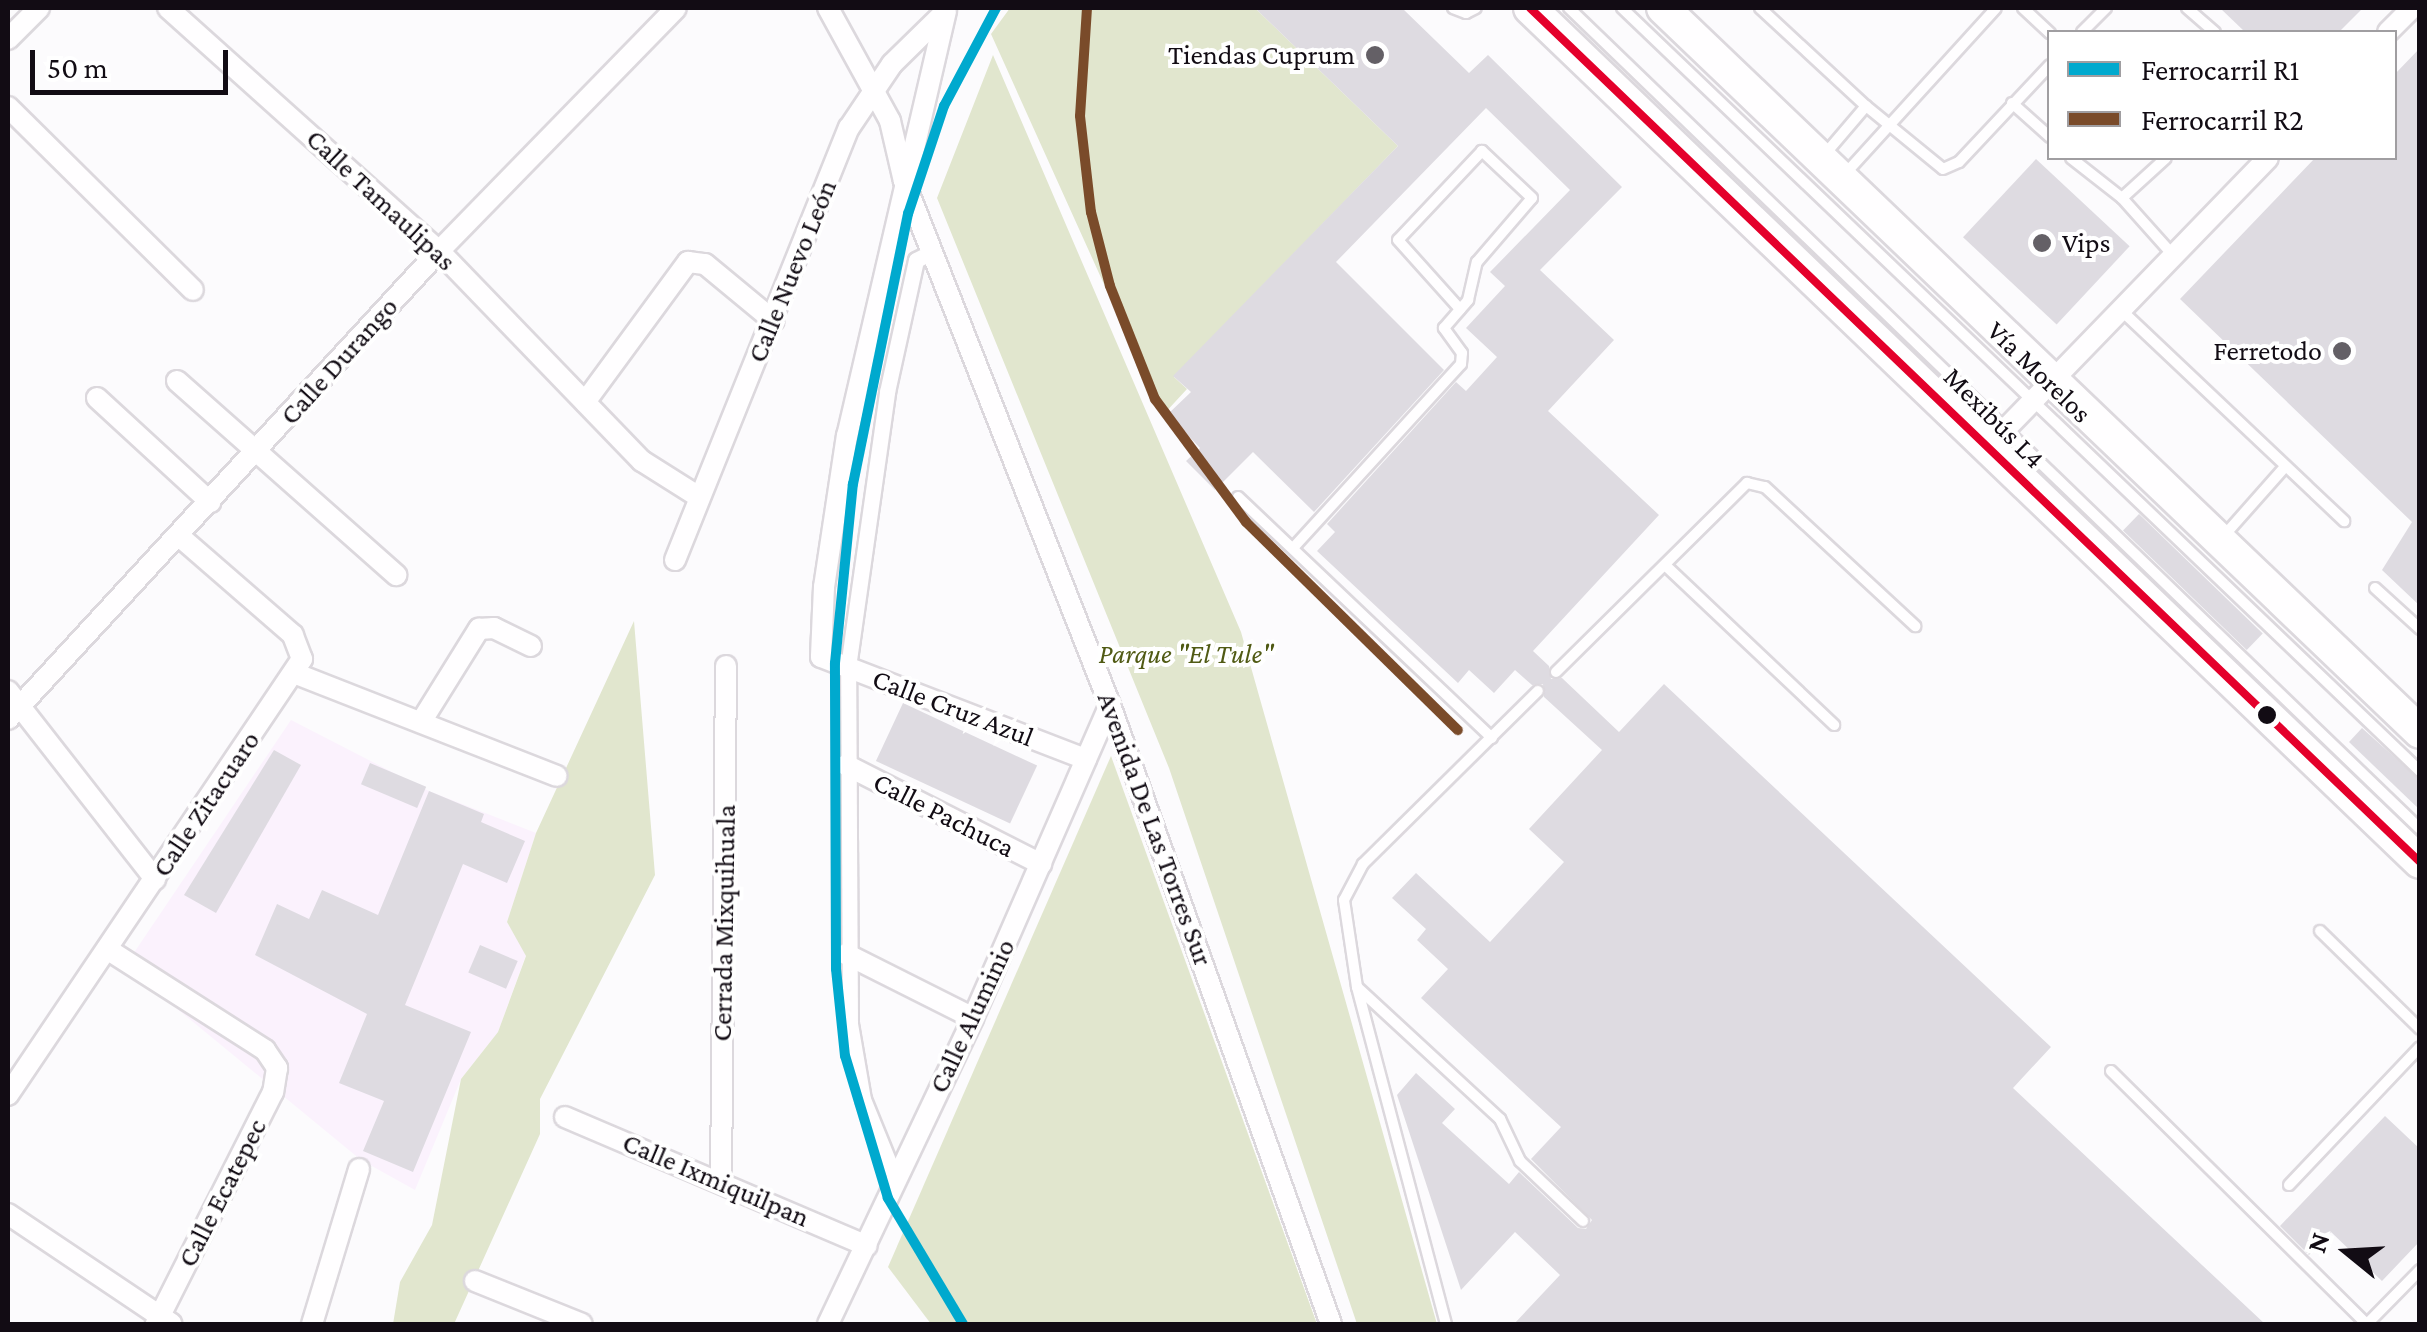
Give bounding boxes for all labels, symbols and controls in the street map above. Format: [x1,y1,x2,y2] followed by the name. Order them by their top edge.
[35,30,232,92] scale bar
[2047,30,2397,160] legend
[1168,38,1355,72] place label: Tiendas Cuprum
[1364,44,1386,66] marker: Tiendas Cuprum
[47,51,108,84] text: 50 m
[2141,53,2299,86] text: Ferrocarril R1
[2141,103,2304,136] text: Ferrocarril R2
[299,122,463,278] street label: Calle Tamaulipas
[740,175,844,367] street label: Calle Nuevo León
[2062,226,2111,260] place label: Vips
[2031,232,2053,254] marker: Vips
[273,290,405,432] street label: Calle Durango
[1980,314,2098,430] street label: Vía Morelos
[2213,334,2322,368] place label: Ferretodo
[2331,340,2353,362] marker: Ferretodo
[1936,360,2052,476] street label: Mexibús L4
[1099,637,1273,671] park label: Parque "El Tule"
[868,662,1038,754] street label: Calle Cruz Azul
[1090,688,1220,970] street label: Avenida De Las Torres Sur
[2257,705,2277,725] unlabelled marker
[145,725,267,883] street label: Calle Zitacuaro
[868,765,1020,865] street label: Calle Pachuca
[705,804,743,1042] street label: Cerrada Mixquihuala
[922,934,1022,1098] street label: Calle Aluminio
[170,1113,274,1273] street label: Calle Ecatepec
[618,1126,814,1234] street label: Calle Ixmiquilpan
[2297,1202,2397,1302] north arrow
[2300,1229,2336,1256] text: N

